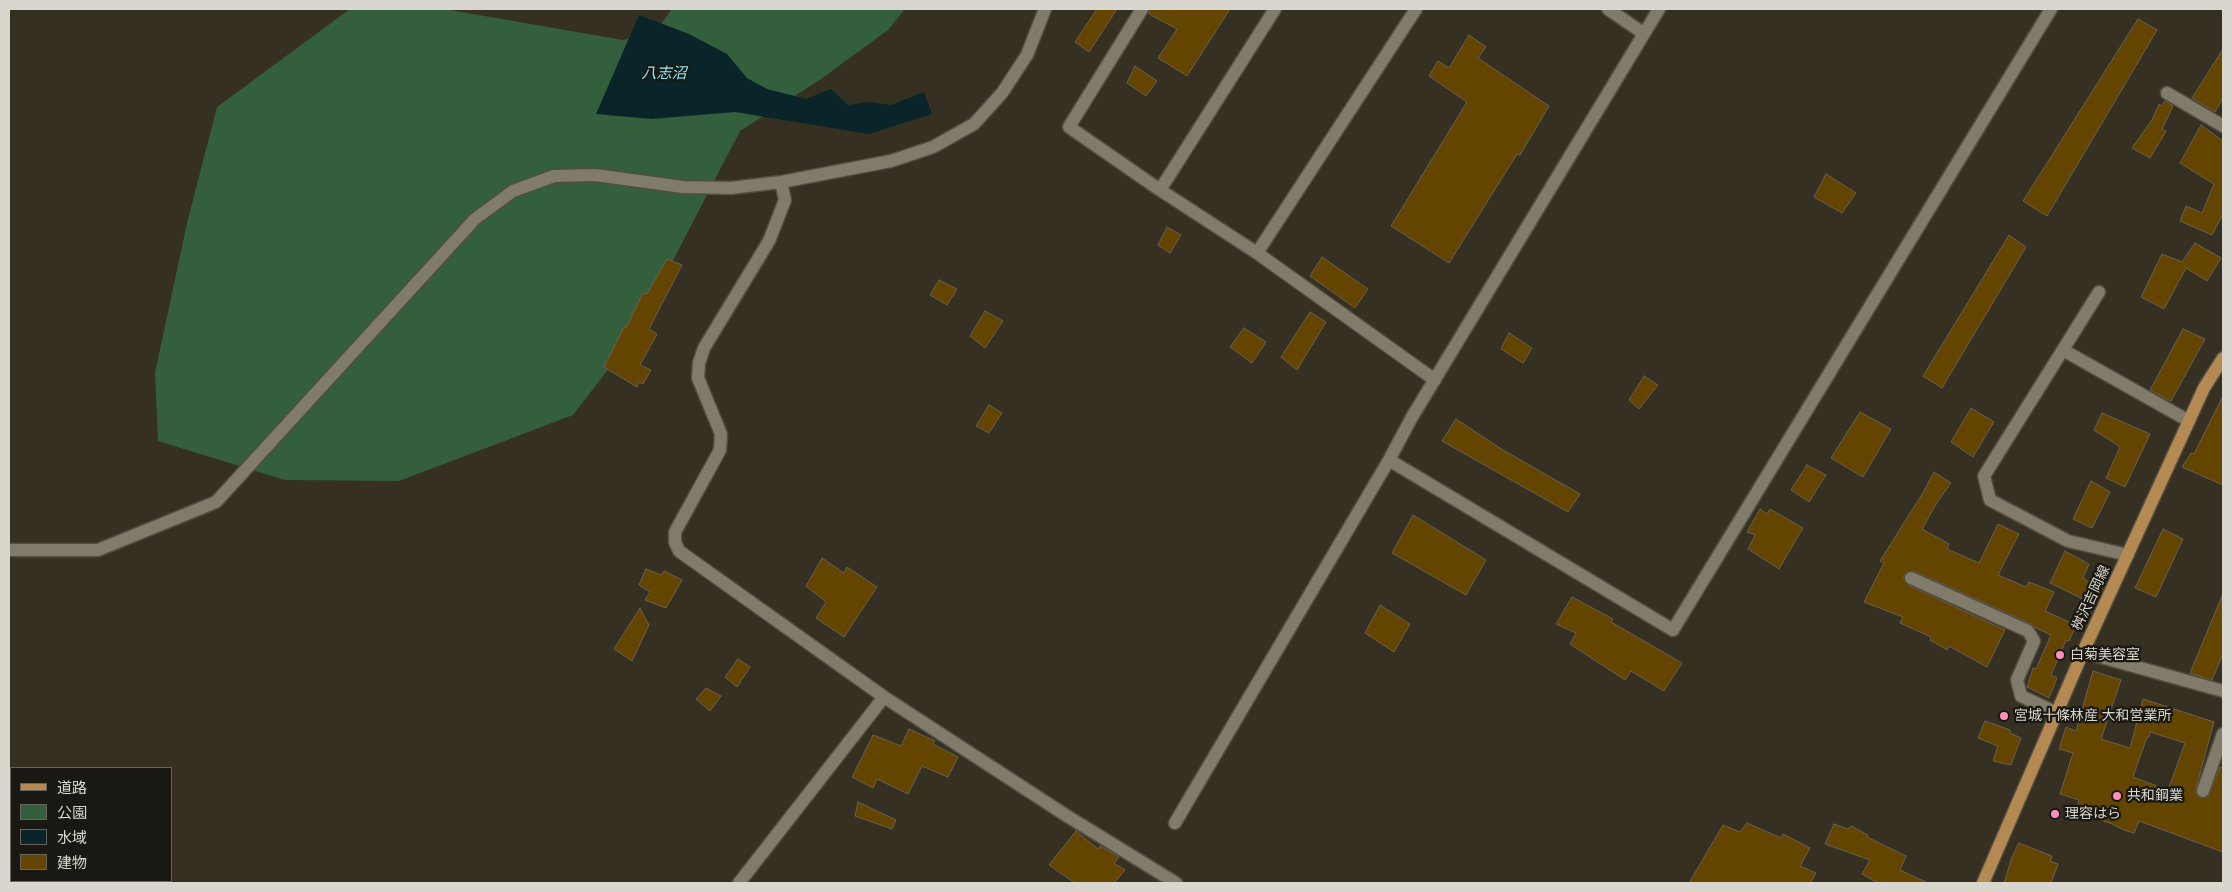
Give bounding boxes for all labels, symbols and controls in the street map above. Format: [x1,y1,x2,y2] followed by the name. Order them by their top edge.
[642,64,686,82] water label: 八志沼
[2069,563,2113,633] street label: 桝沢吉岡線
[2070,647,2140,663] place label: 白菊美容室
[2054,649,2066,661] marker: 白菊美容室
[2014,708,2171,724] place label: 宮城十條林産 大和営業所
[1998,710,2010,722] marker: 宮城十條林産 大和営業所
[10,767,172,882] legend
[57,779,87,796] text: 道路
[2127,788,2183,804] place label: 共和鋼業
[2111,790,2123,802] marker: 共和鋼業
[57,804,87,821] text: 公園
[2065,806,2121,822] place label: 理容はら
[2049,808,2061,820] marker: 理容はら
[57,829,87,846] text: 水域
[57,854,87,871] text: 建物

